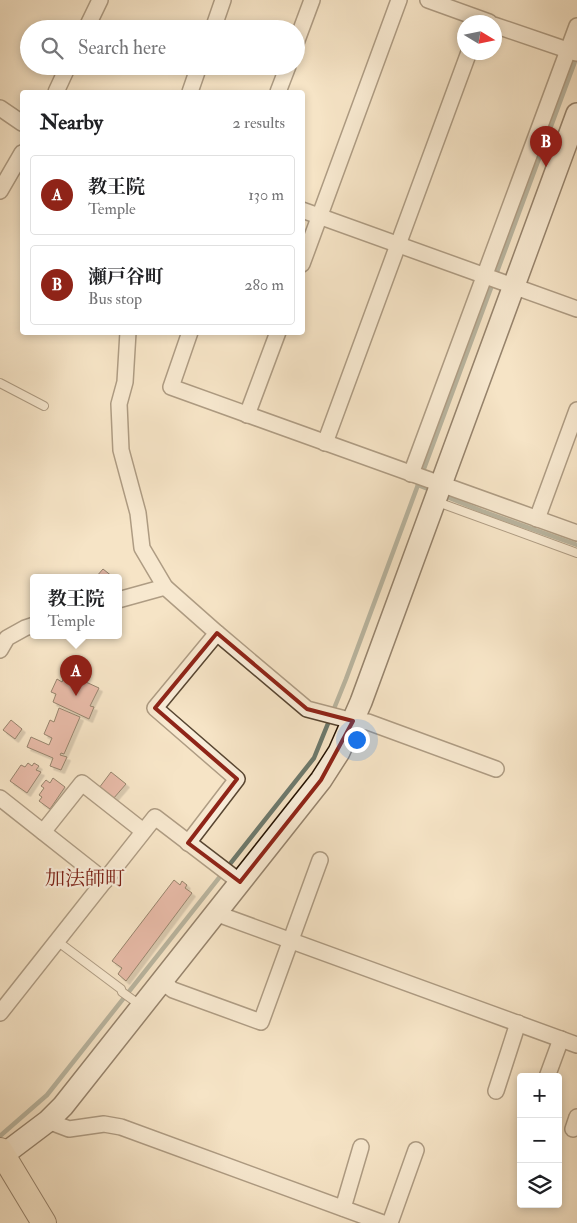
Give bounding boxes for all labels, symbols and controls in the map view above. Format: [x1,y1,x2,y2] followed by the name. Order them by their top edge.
[457,15,502,60] north arrow
[20,20,305,75] search box
[38,34,66,62] icon: search
[78,36,166,60] text: Search here
[40,109,103,136] text: Nearby
[232,113,285,133] text: 2 results
[530,126,562,167] pin: B
[88,175,145,199] text: 教王院
[52,185,62,205] text: A
[248,185,284,205] text: 130 m
[88,199,136,219] text: Temple
[88,265,164,289] text: 瀬戸谷町
[52,275,62,295] text: B
[244,275,284,295] text: 280 m
[88,289,142,309] text: Bus stop
[30,574,122,639] popup
[47,587,105,611] text: 教王院
[47,611,95,631] text: Temple
[60,655,92,696] pin: A
[344,727,370,753] your location
[45,866,125,891] district label: 加法師町
[517,1073,562,1208] map controls
[517,1073,562,1118] button: +
[517,1118,562,1163] button: −
[517,1163,562,1208] button: layers

